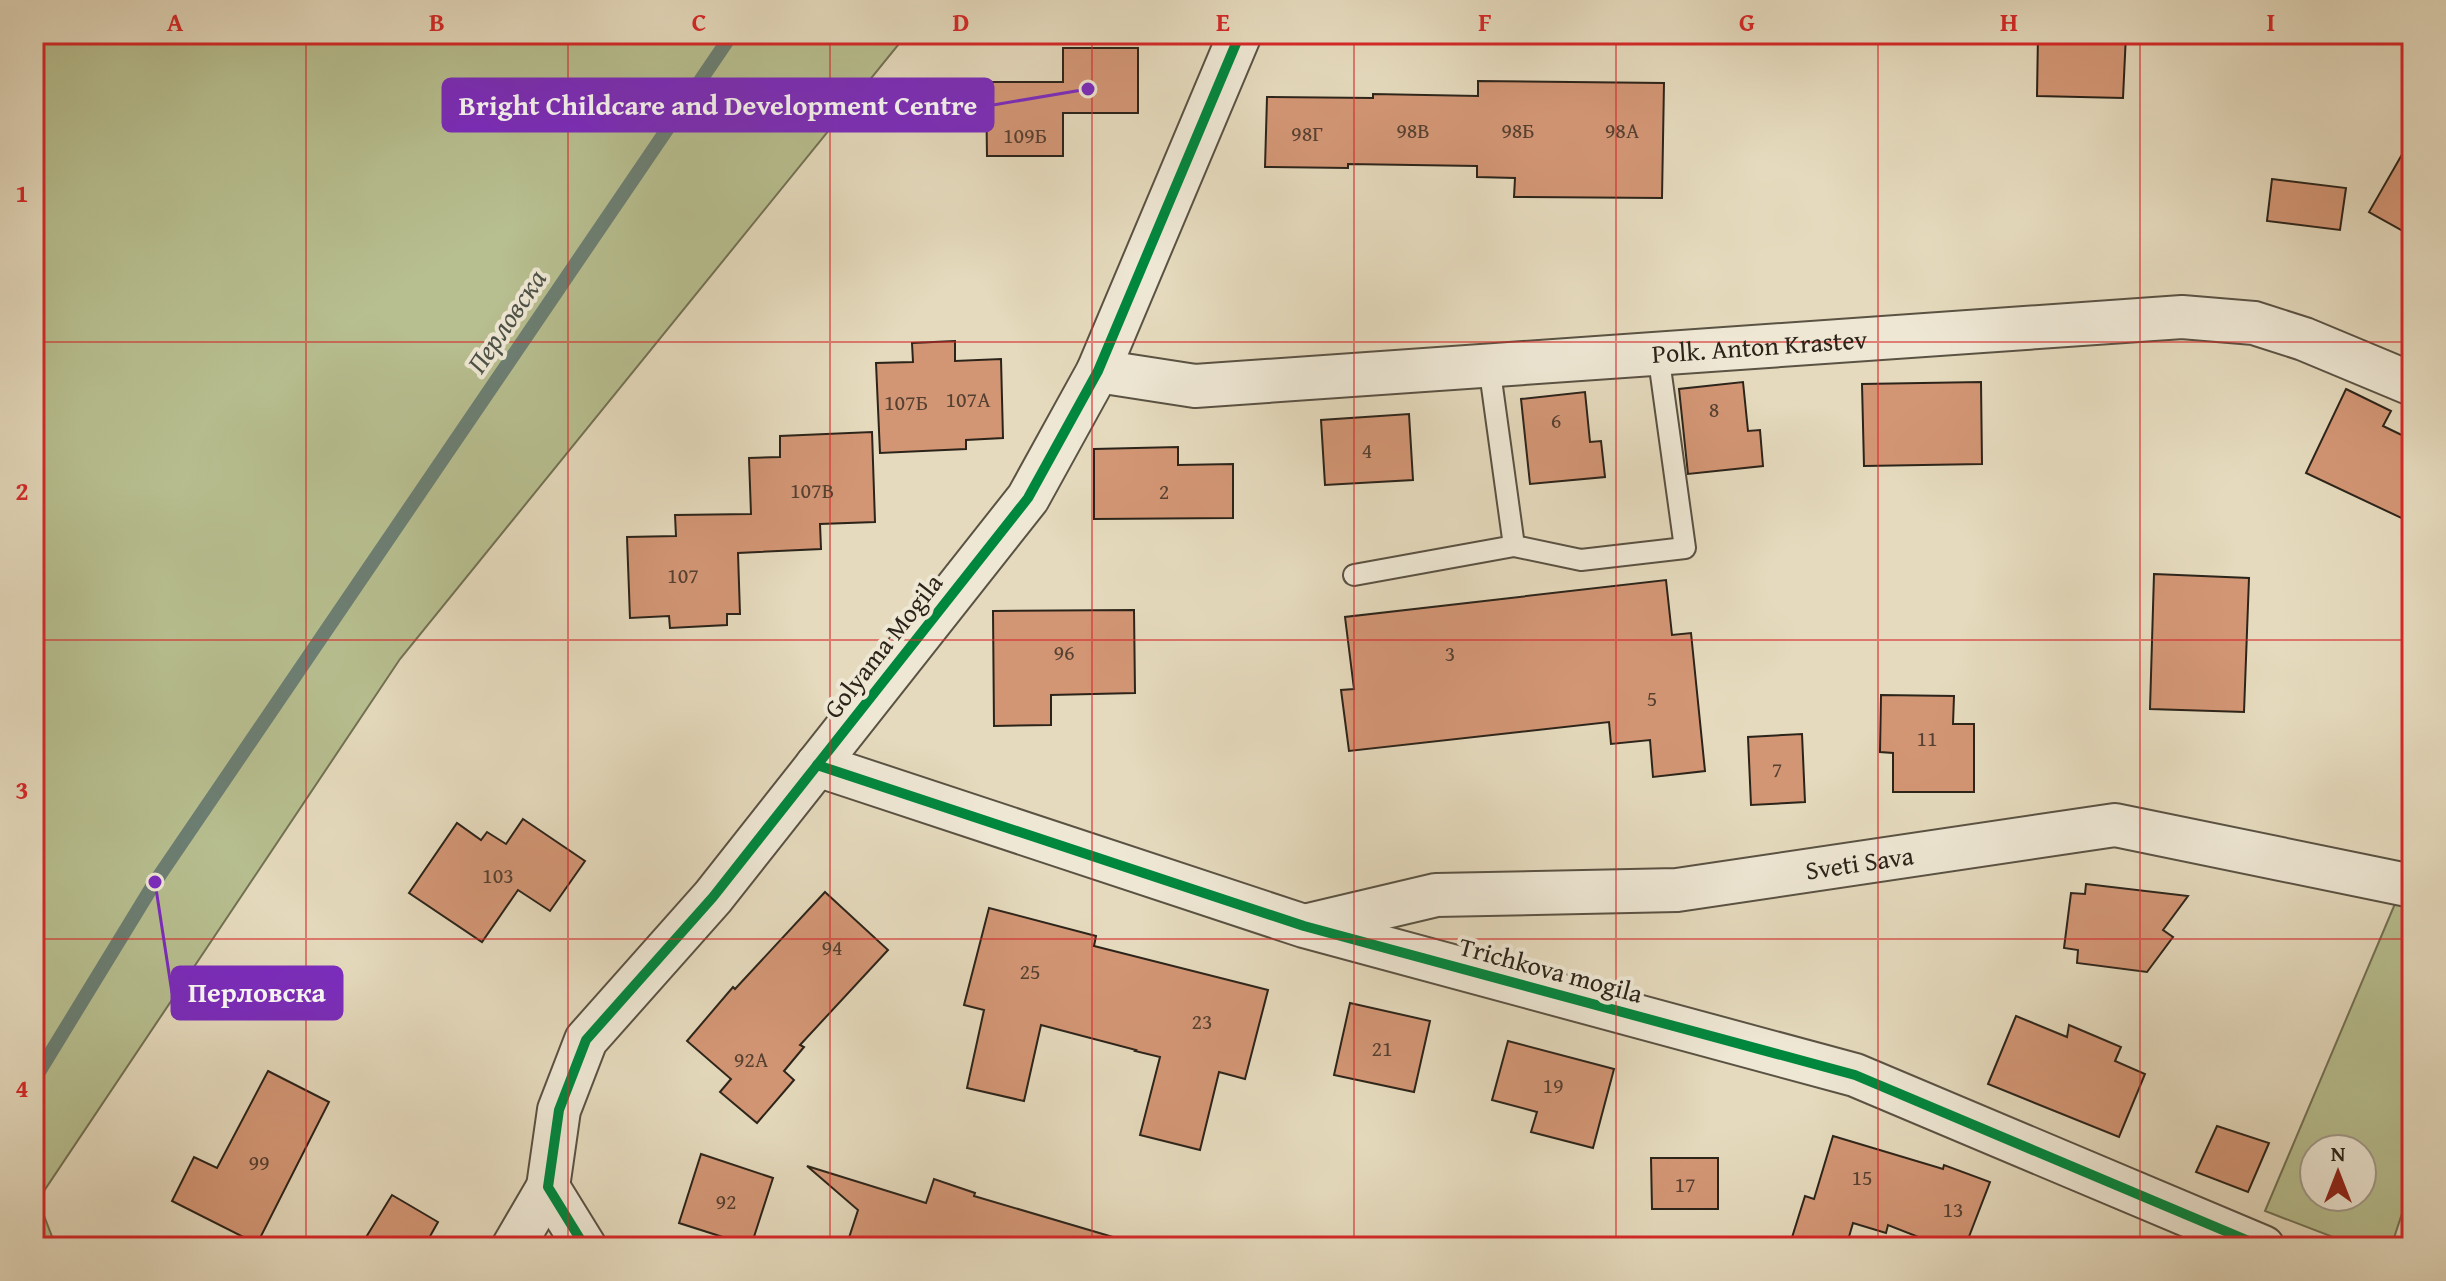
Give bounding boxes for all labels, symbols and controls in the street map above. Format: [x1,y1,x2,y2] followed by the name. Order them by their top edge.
[167,2,184,41] text: A
[429,2,445,41] text: B
[692,2,706,41] text: C
[953,2,969,41] text: D
[1216,2,1230,41] text: E
[1478,2,1492,41] text: F
[1739,2,1755,41] text: G
[2000,2,2018,41] text: H
[2267,2,2275,41] text: I
[443,79,993,131] callout: Bright Childcare and Development Centre
[459,84,977,125] text: Bright Childcare and Development Centre
[1396,114,1430,146] house number: 98В
[1501,114,1535,146] house number: 98Б
[1605,114,1640,146] house number: 98А
[1291,117,1323,149] house number: 98Г
[1003,119,1047,151] house number: 109Б
[15,173,29,212] text: 1
[456,260,556,381] water label: Перловска
[1650,319,1869,373] street label: Polk. Anton Krastev
[945,383,991,415] house number: 107А
[884,386,928,418] house number: 107Б
[1709,393,1719,425] house number: 8
[1551,404,1561,436] house number: 6
[1362,434,1372,466] house number: 4
[15,471,29,510] text: 2
[790,474,834,506] house number: 107В
[1159,475,1169,507] house number: 2
[667,559,699,591] house number: 107
[814,564,952,726] street label: Golyama Mogila
[1053,636,1075,668] house number: 96
[1445,637,1455,669] house number: 3
[1647,682,1657,714] house number: 5
[1916,722,1938,754] house number: 11
[1772,753,1782,785] house number: 7
[15,770,29,809] text: 3
[1803,835,1917,890] street label: Sveti Sava
[482,859,514,891] house number: 103
[1455,926,1648,1013] street label: Trichkova mogila
[821,931,843,963] house number: 94
[1019,955,1041,987] house number: 25
[172,967,342,1019] callout: Перловска
[188,971,327,1012] text: Перловска
[1191,1005,1213,1037] house number: 23
[1371,1032,1393,1064] house number: 21
[734,1043,769,1075] house number: 92A
[15,1068,29,1107] text: 4
[1542,1069,1564,1101] house number: 19
[2298,1133,2378,1213] north arrow
[2331,1137,2346,1169] text: N
[248,1146,270,1178] house number: 99
[1851,1161,1873,1193] house number: 15
[1674,1168,1696,1200] house number: 17
[715,1185,737,1217] house number: 92
[1942,1193,1964,1225] house number: 13

